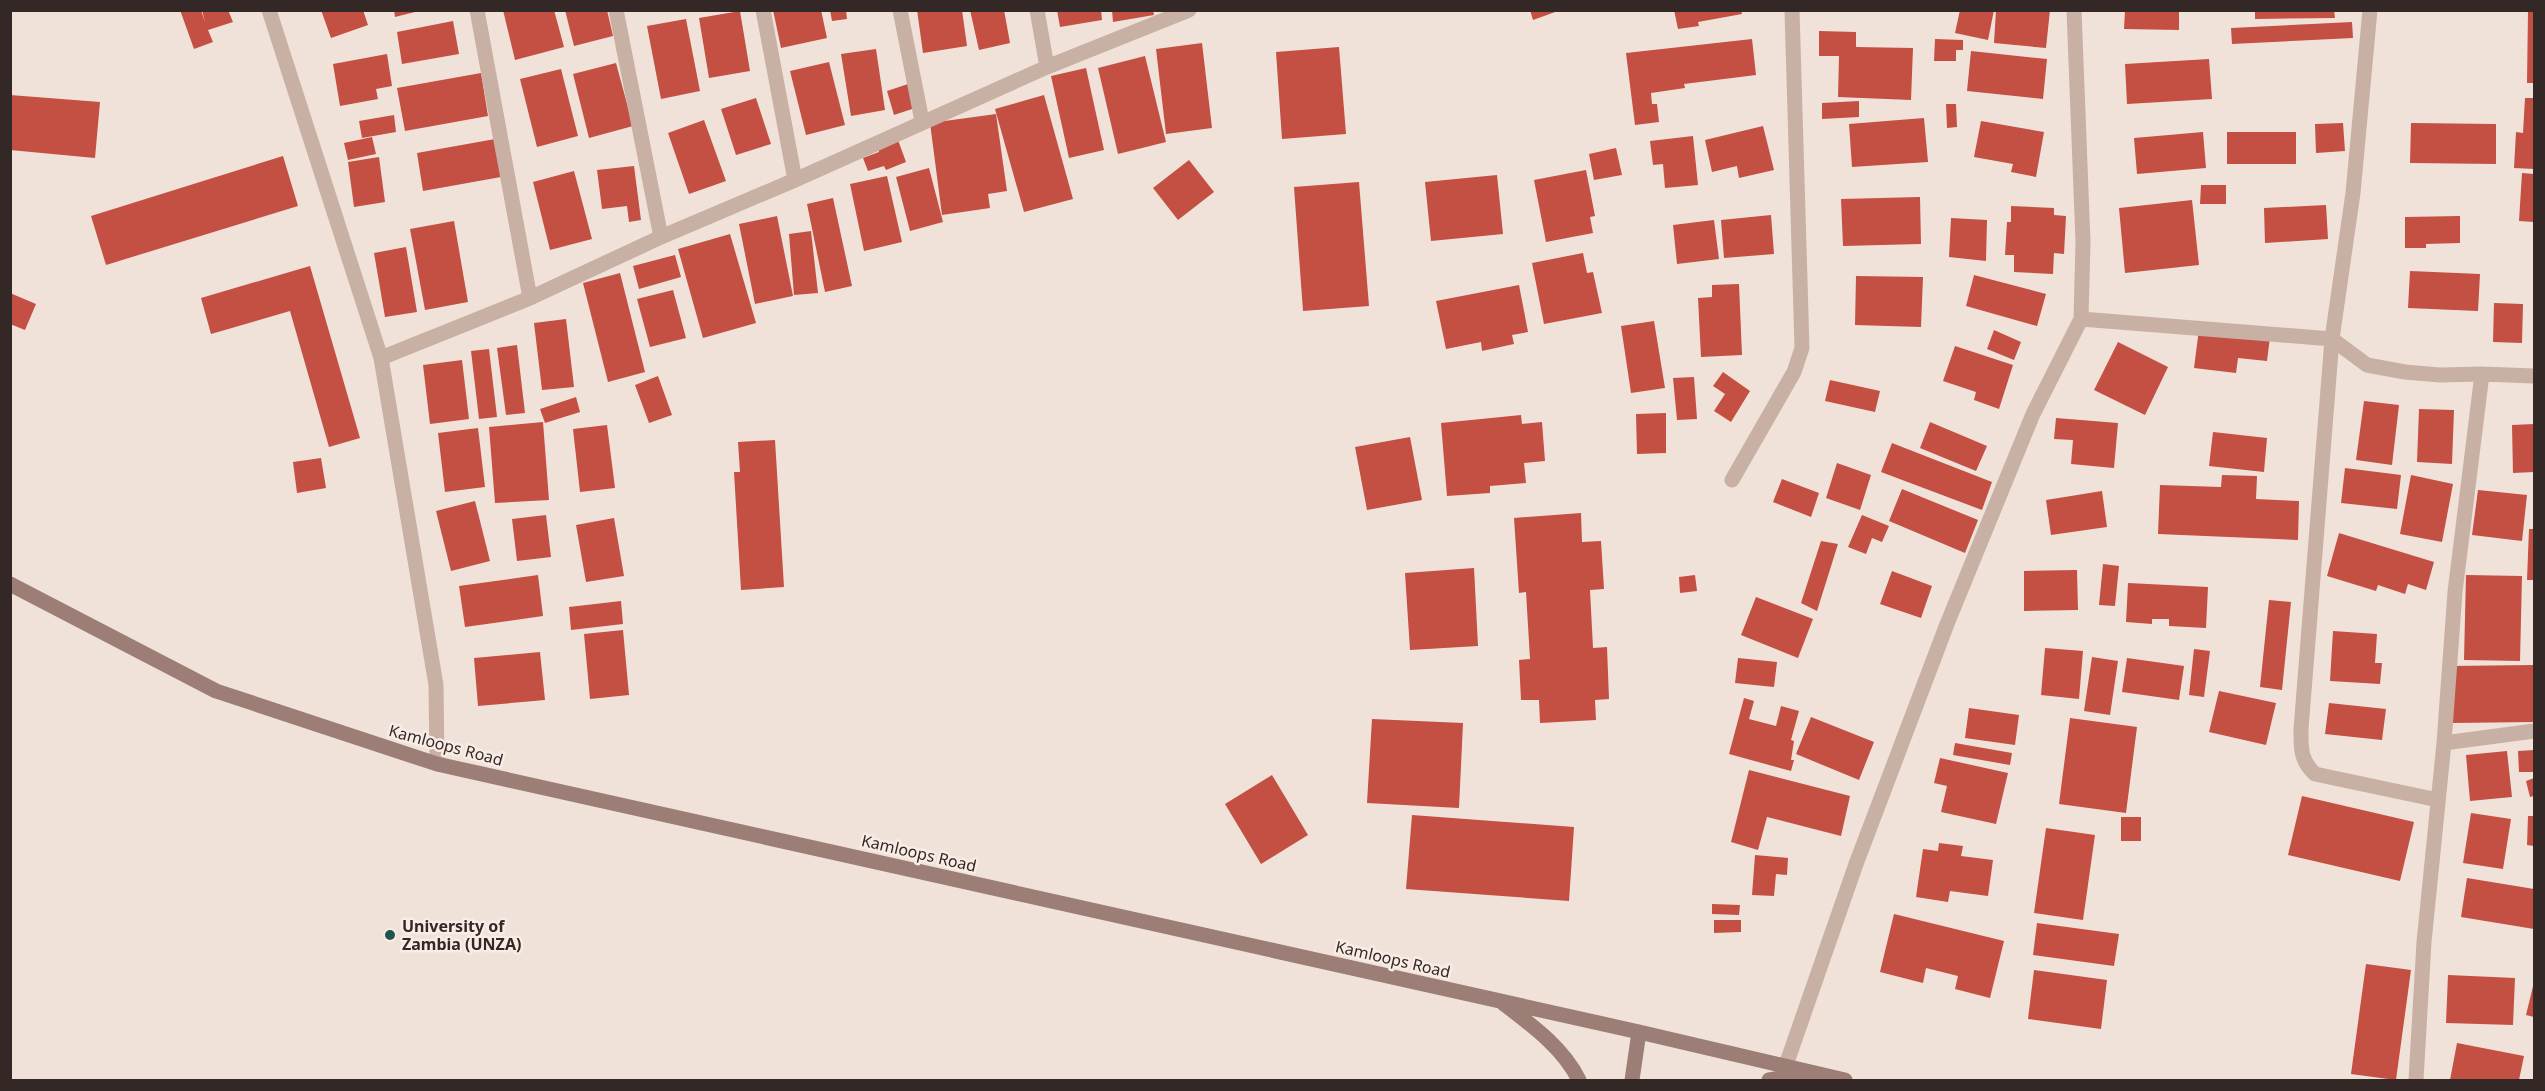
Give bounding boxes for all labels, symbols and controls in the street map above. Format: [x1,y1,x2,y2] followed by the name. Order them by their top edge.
[386,719,506,771] street label: Kamloops Road
[859,829,979,877] street label: Kamloops Road
[402,915,521,955] place label: University of Zambia (UNZA)
[383,928,397,942] marker: University of Zambia (UNZA)
[1333,935,1453,983] street label: Kamloops Road

